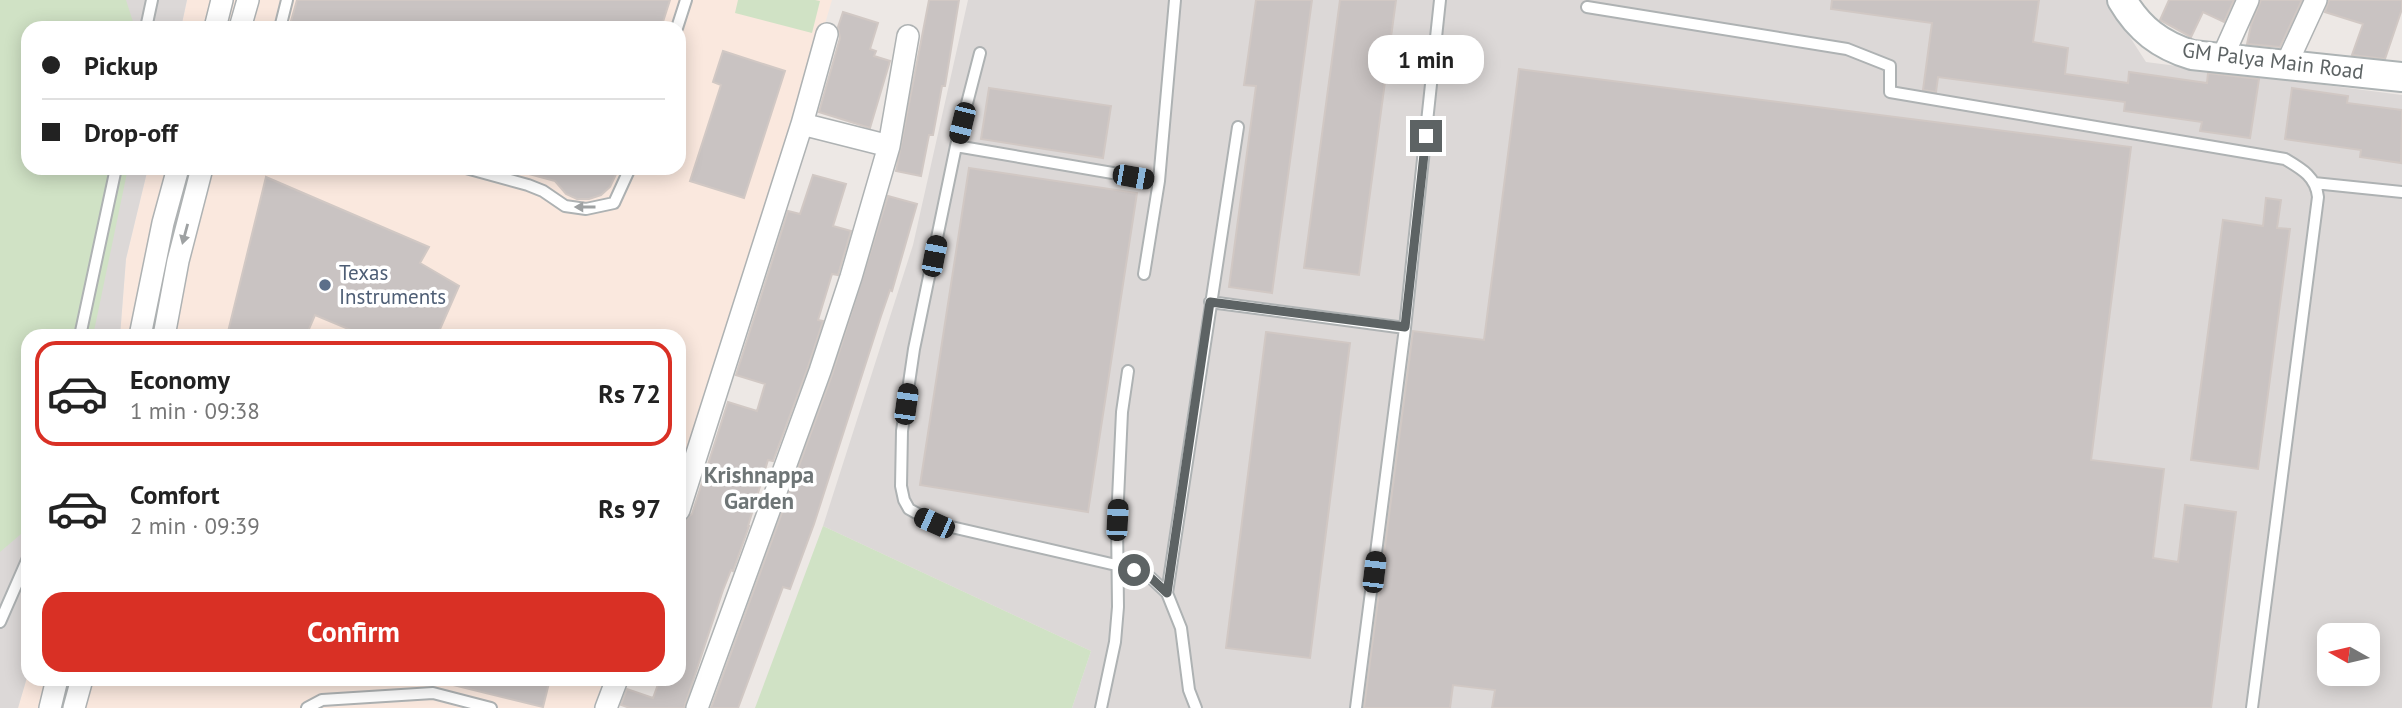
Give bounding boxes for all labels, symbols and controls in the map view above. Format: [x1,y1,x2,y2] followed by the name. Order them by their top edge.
[1368,34,1484,83] callout: 1 min
[2181,36,2365,85] street label: GM Palya Main Road
[1398,45,1454,74] text: 1 min
[84,49,158,82] text: Pickup
[947,100,978,146] car
[84,116,178,149] text: Drop-off
[1410,120,1442,152] route end
[1111,163,1156,191] car
[574,201,596,213] one-way arrow
[179,223,190,245] one-way arrow
[920,233,949,279] car
[339,259,446,310] place label: Texas Instruments
[317,277,333,293] marker: Texas Instruments
[46,362,109,425] icon: car
[130,363,230,396] text: Economy
[598,377,661,410] text: Rs 72
[893,382,920,426] car
[130,396,260,425] text: 1 min · 09:38
[704,460,814,515] district label: Krishnappa Garden
[46,477,109,540] icon: car
[130,478,220,511] text: Comfort
[598,492,661,525] text: Rs 97
[1106,498,1129,542] car
[911,505,958,541] car
[130,511,260,540] text: 2 min · 09:39
[1362,550,1387,594] car
[1118,554,1150,586] route start
[42,592,665,672] button: Confirm
[2317,623,2380,686] north arrow
[2317,623,2380,686] map controls

